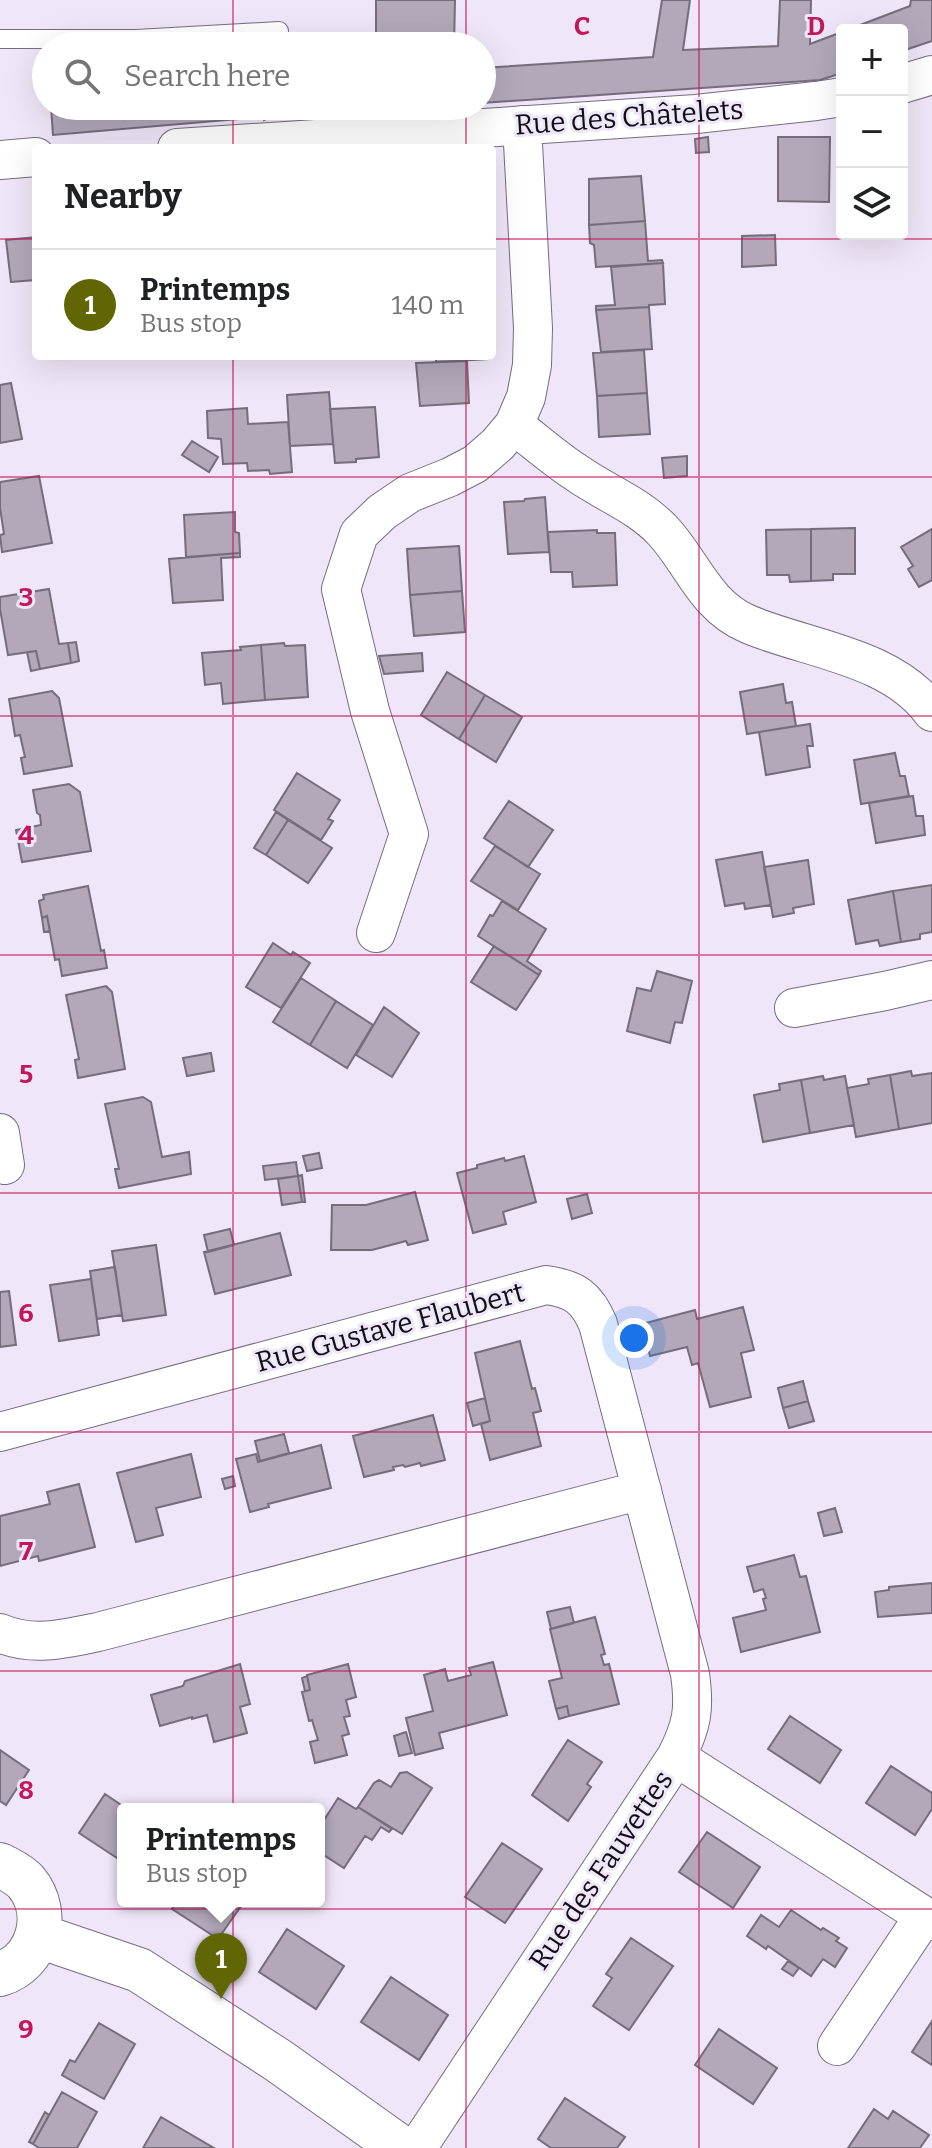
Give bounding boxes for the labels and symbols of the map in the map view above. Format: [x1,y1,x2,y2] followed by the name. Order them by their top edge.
[574,11,590,42] text: C
[807,11,825,42] text: D
[514,93,744,141] street label: Rue des Châtelets
[19,582,33,613] text: 3
[18,820,34,851] text: 4
[19,1059,33,1090] text: 5
[252,1275,528,1379] street label: Rue Gustave Flaubert
[18,1298,34,1329] text: 6
[614,1318,654,1358] your location
[19,1536,33,1567] text: 7
[522,1764,680,1976] street label: Rue des Fauvettes
[18,1775,34,1806] text: 8
[195,1933,247,1999] pin: 1
[18,2014,34,2045] text: 9

